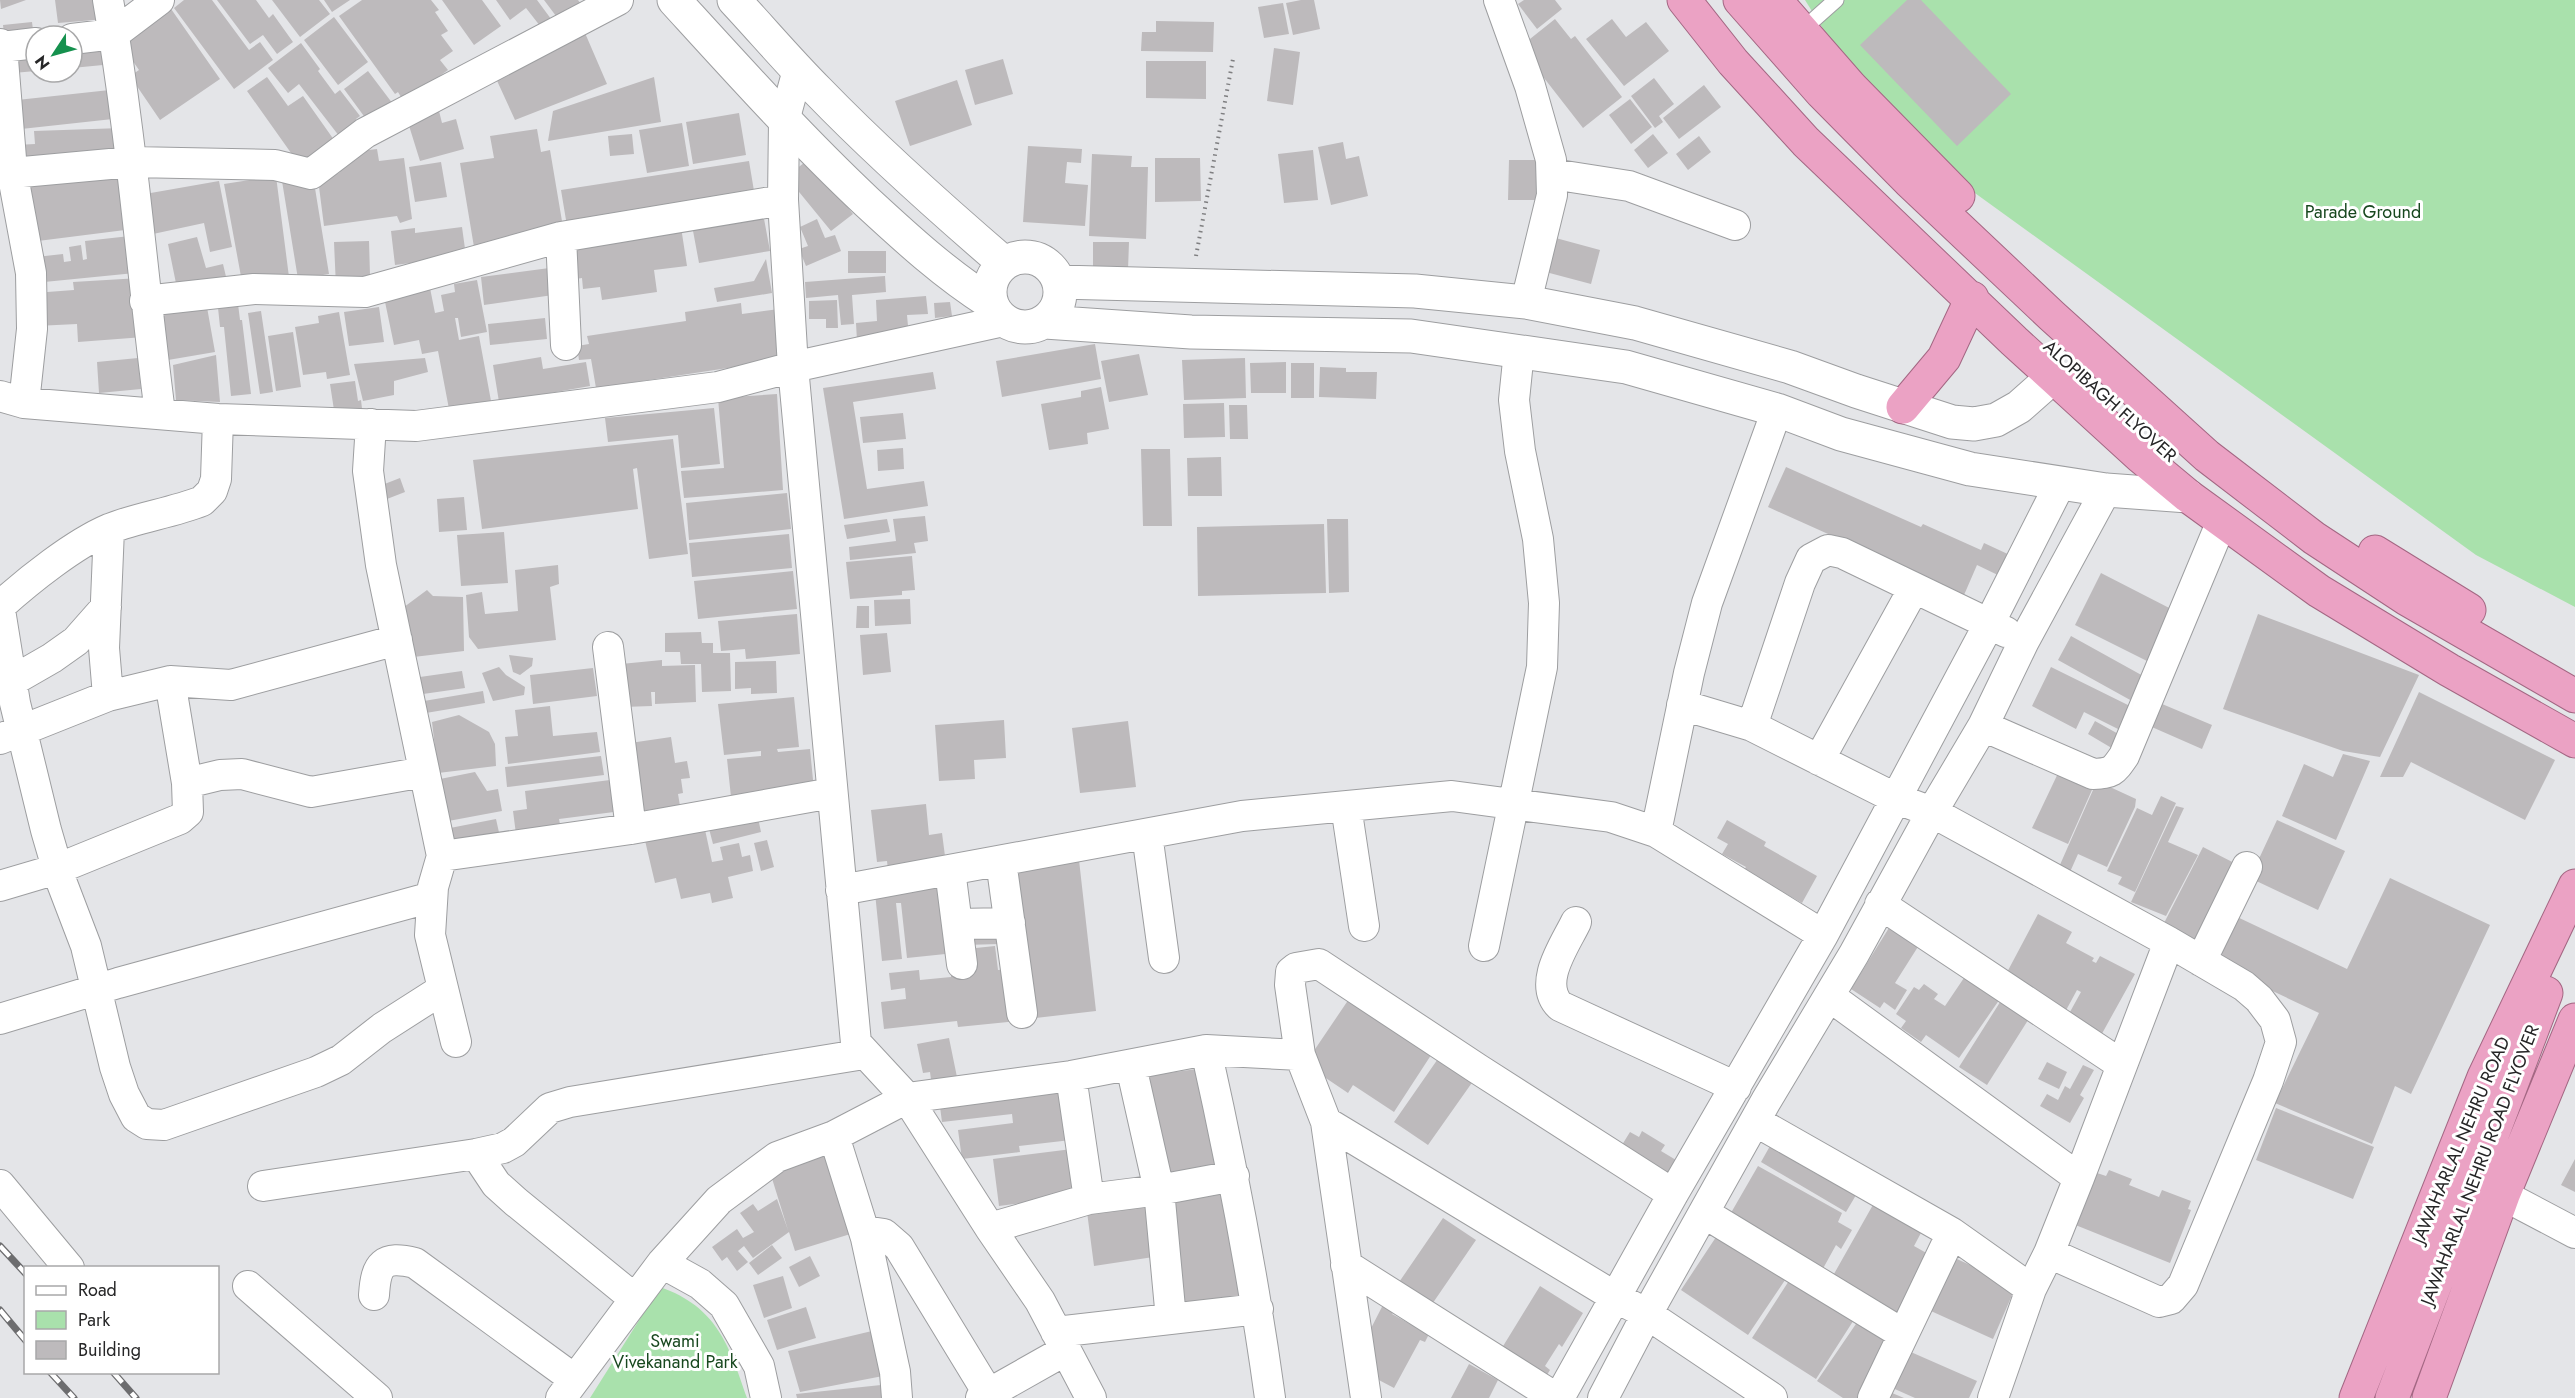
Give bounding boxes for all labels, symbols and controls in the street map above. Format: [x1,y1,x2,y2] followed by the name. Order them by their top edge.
[24,24,84,84] north arrow
[29,51,55,74] text: N
[2305,199,2421,225] park label: Parade Ground
[2037,334,2183,468] street label: ALOPIBAGH FLYOVER
[2414,1021,2546,1311] street label: JAWAHARLAL NEHRU ROAD FLYOVER
[2405,1033,2516,1249] street label: JAWAHARLAL NEHRU ROAD
[24,1266,219,1374] legend
[78,1277,117,1303] text: Road
[78,1307,110,1333] text: Park
[612,1328,738,1375] park label: Swami Vivekanand Park
[78,1337,141,1363] text: Building

